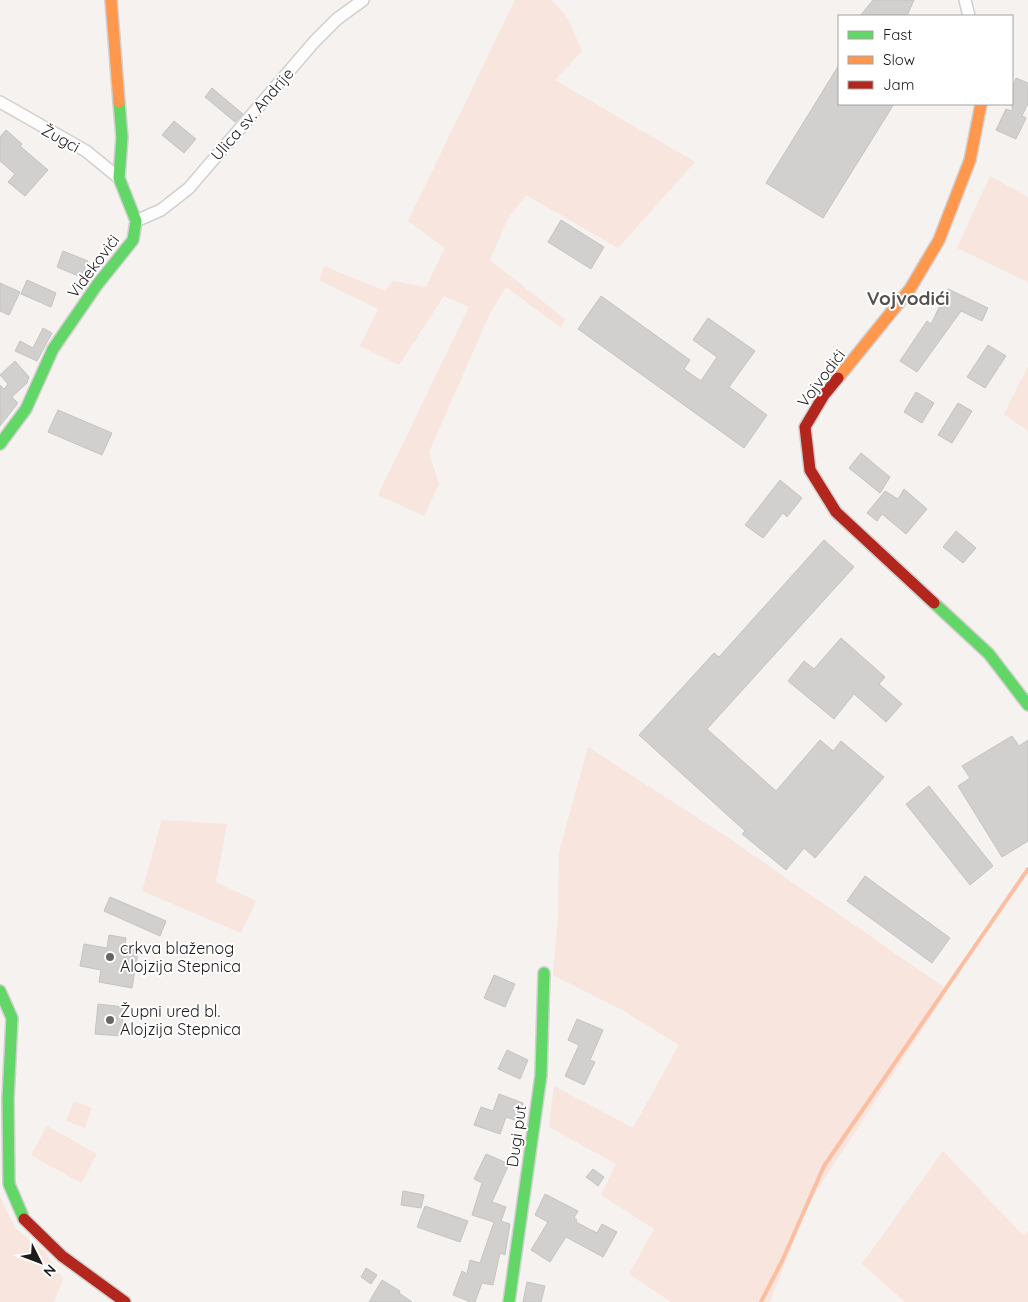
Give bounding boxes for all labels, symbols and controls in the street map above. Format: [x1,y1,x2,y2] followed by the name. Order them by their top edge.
[838,15,1013,105] legend
[883,25,912,44] text: Fast
[883,50,915,69] text: Slow
[206,64,298,164] street label: Ulica sv. Andrije
[883,75,914,94] text: Jam
[38,119,84,157] street label: Žugci
[63,230,123,302] street label: Videkovići
[867,286,949,310] district label: Vojvodići
[793,345,849,411] street label: Vojvodići
[120,938,241,976] place label: crkva blaženog Alojzija Stepnica
[104,951,116,963] marker: crkva blaženog Alojzija Stepnica
[120,1001,241,1039] place label: Župni ured bl. Alojzija Stepnica
[104,1014,116,1026] marker: Župni ured bl. Alojzija Stepnica
[502,1104,530,1168] street label: Dugi put
[15,1237,65,1287] north arrow
[40,1261,60,1281] text: N

